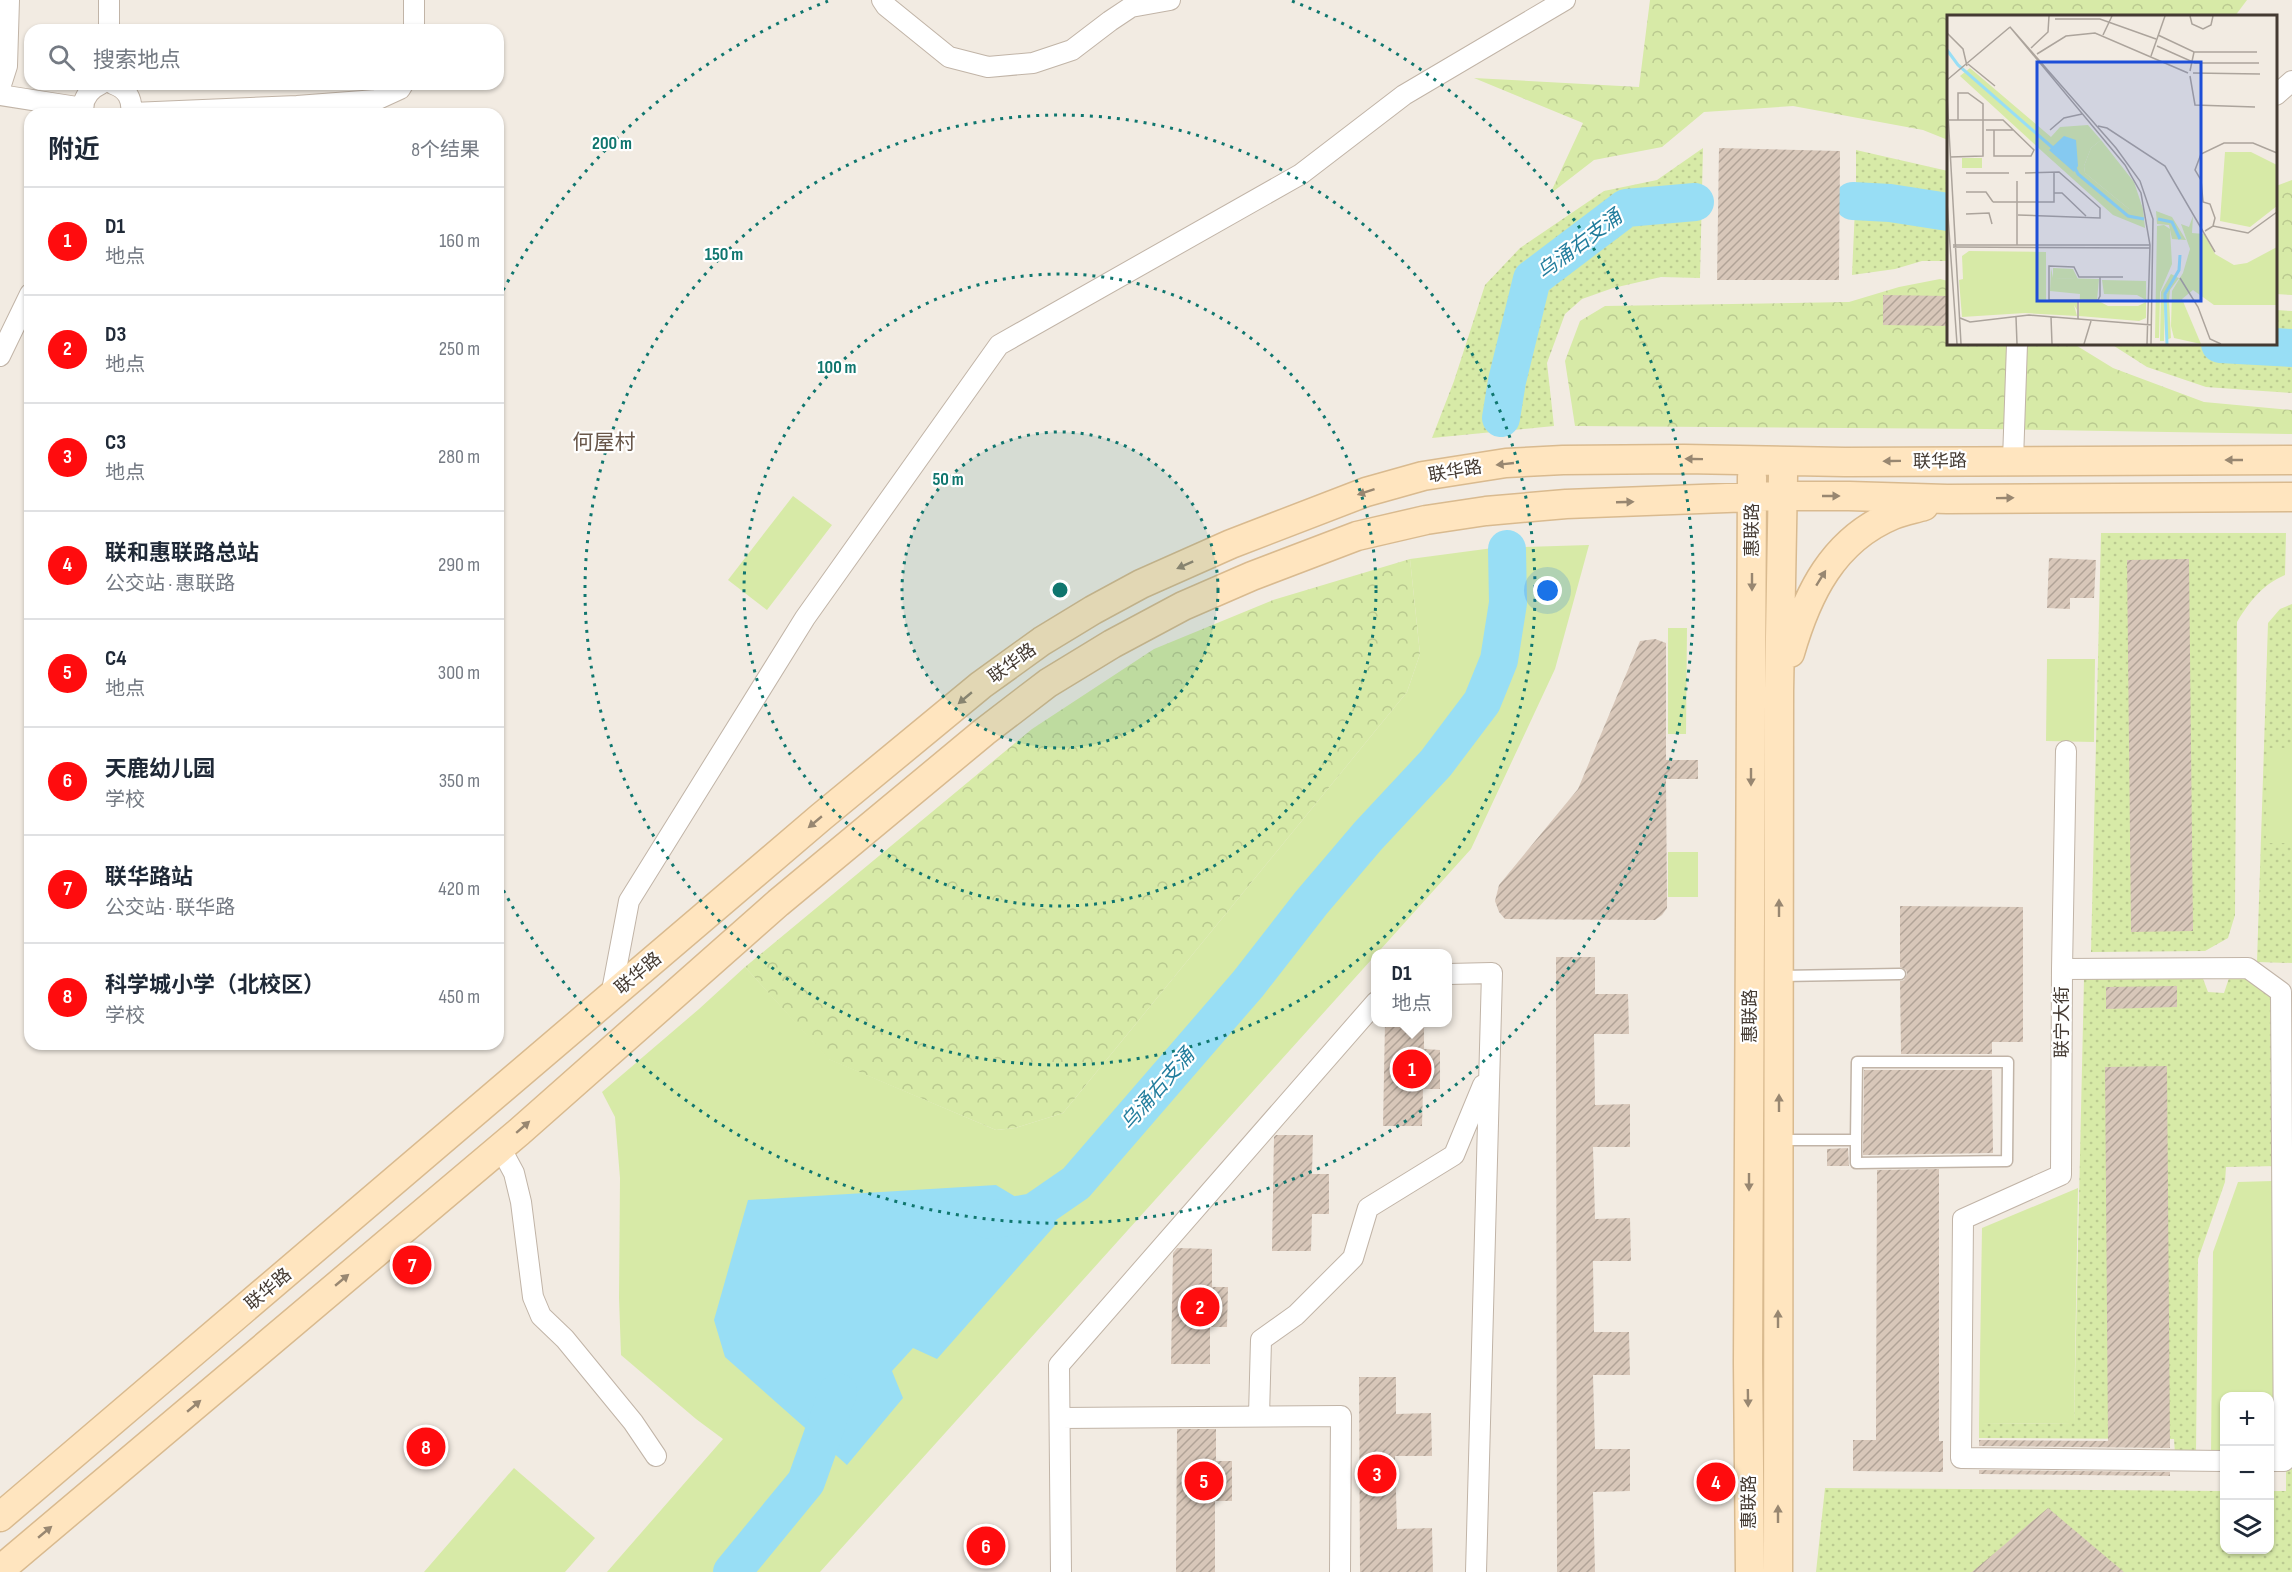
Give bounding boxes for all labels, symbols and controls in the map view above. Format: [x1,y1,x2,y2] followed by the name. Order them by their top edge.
[1947,15,2277,345] inset map
[24,24,504,90] search box
[45,41,78,74] icon: search
[93,47,181,74] text: 搜索地点
[592,133,632,154] text: 200 m
[48,135,100,166] text: 附近
[411,138,480,162] text: 8个结果
[1532,204,1628,284] water label: 乌涌右支涌
[105,213,125,240] text: D1
[64,229,71,253] text: 1
[439,229,480,253] text: 160 m
[705,244,743,265] text: 150 m
[105,245,145,269] text: 地点
[105,321,126,348] text: D3
[63,337,72,361] text: 2
[439,337,480,361] text: 250 m
[105,353,145,377] text: 地点
[818,357,857,378] text: 100 m
[105,429,126,456] text: C3
[573,430,636,455] district label: 何屋村
[63,445,72,469] text: 3
[438,445,480,469] text: 280 m
[1913,451,1967,472] street label: 联华路
[1684,454,1703,464] one-way arrow
[2224,455,2243,465] one-way arrow
[1427,456,1483,487] street label: 联华路
[1882,456,1901,466] one-way arrow
[1496,459,1515,469] one-way arrow
[105,461,145,485] text: 地点
[932,469,964,490] text: 50 m
[1357,488,1375,497] one-way arrow
[1822,491,1841,501] one-way arrow
[1996,494,2015,503] one-way arrow
[1615,497,1634,507] one-way arrow
[1742,503,1763,557] street label: 惠联路
[105,540,259,567] text: 联和惠联路总站
[63,553,72,577] text: 4
[438,553,480,577] text: 290 m
[1177,560,1194,569] one-way arrow
[1816,570,1827,586] one-way arrow
[105,572,235,596] text: 公交站 · 惠联路
[1747,572,1757,591] one-way arrow
[1533,576,1562,605] your location
[1050,580,1070,600] centre of rings
[984,639,1040,688] street label: 联华路
[105,645,127,672] text: C4
[63,661,72,685] text: 5
[438,661,480,685] text: 300 m
[105,677,145,701] text: 地点
[957,691,973,704] one-way arrow
[105,756,215,783] text: 天鹿幼儿园
[1746,767,1756,786] one-way arrow
[63,769,72,793] text: 6
[439,769,480,793] text: 350 m
[105,788,145,812] text: 学校
[808,815,823,828] one-way arrow
[105,864,193,891] text: 联华路站
[63,877,72,901] text: 7
[438,877,480,901] text: 420 m
[105,896,235,920] text: 公交站 · 联华路
[1774,898,1784,917] one-way arrow
[611,948,666,999] street label: 联华路
[1371,949,1452,1027] popup
[1392,960,1412,987] text: D1
[105,972,325,999] text: 科学城小学（北校区）
[63,985,72,1009] text: 8
[439,985,480,1009] text: 450 m
[2052,986,2073,1058] street label: 联宁大街
[1740,989,1761,1043] street label: 惠联路
[1392,992,1432,1016] text: 地点
[105,1004,145,1028] text: 学校
[1116,1043,1201,1135] water label: 乌涌右支涌
[1392,1046,1432,1092] pin: 1
[1774,1093,1784,1112] one-way arrow
[515,1121,530,1134] one-way arrow
[1744,1172,1754,1191] one-way arrow
[392,1242,432,1288] pin: 7
[241,1264,296,1315] street label: 联华路
[334,1274,350,1287] one-way arrow
[1180,1284,1220,1330] pin: 2
[1773,1309,1783,1328] one-way arrow
[1743,1388,1753,1407] one-way arrow
[2220,1392,2274,1554] map controls
[2220,1392,2274,1446] button: +
[186,1400,202,1413] one-way arrow
[406,1424,446,1470] pin: 8
[2220,1446,2274,1500] button: −
[1358,1452,1396,1496] pin: 3
[1184,1458,1224,1504] pin: 5
[1696,1460,1736,1504] pin: 4
[1739,1475,1760,1529] street label: 惠联路
[2220,1500,2274,1554] button: layers
[1773,1504,1783,1523] one-way arrow
[966,1524,1006,1568] pin: 6
[37,1526,53,1539] one-way arrow

